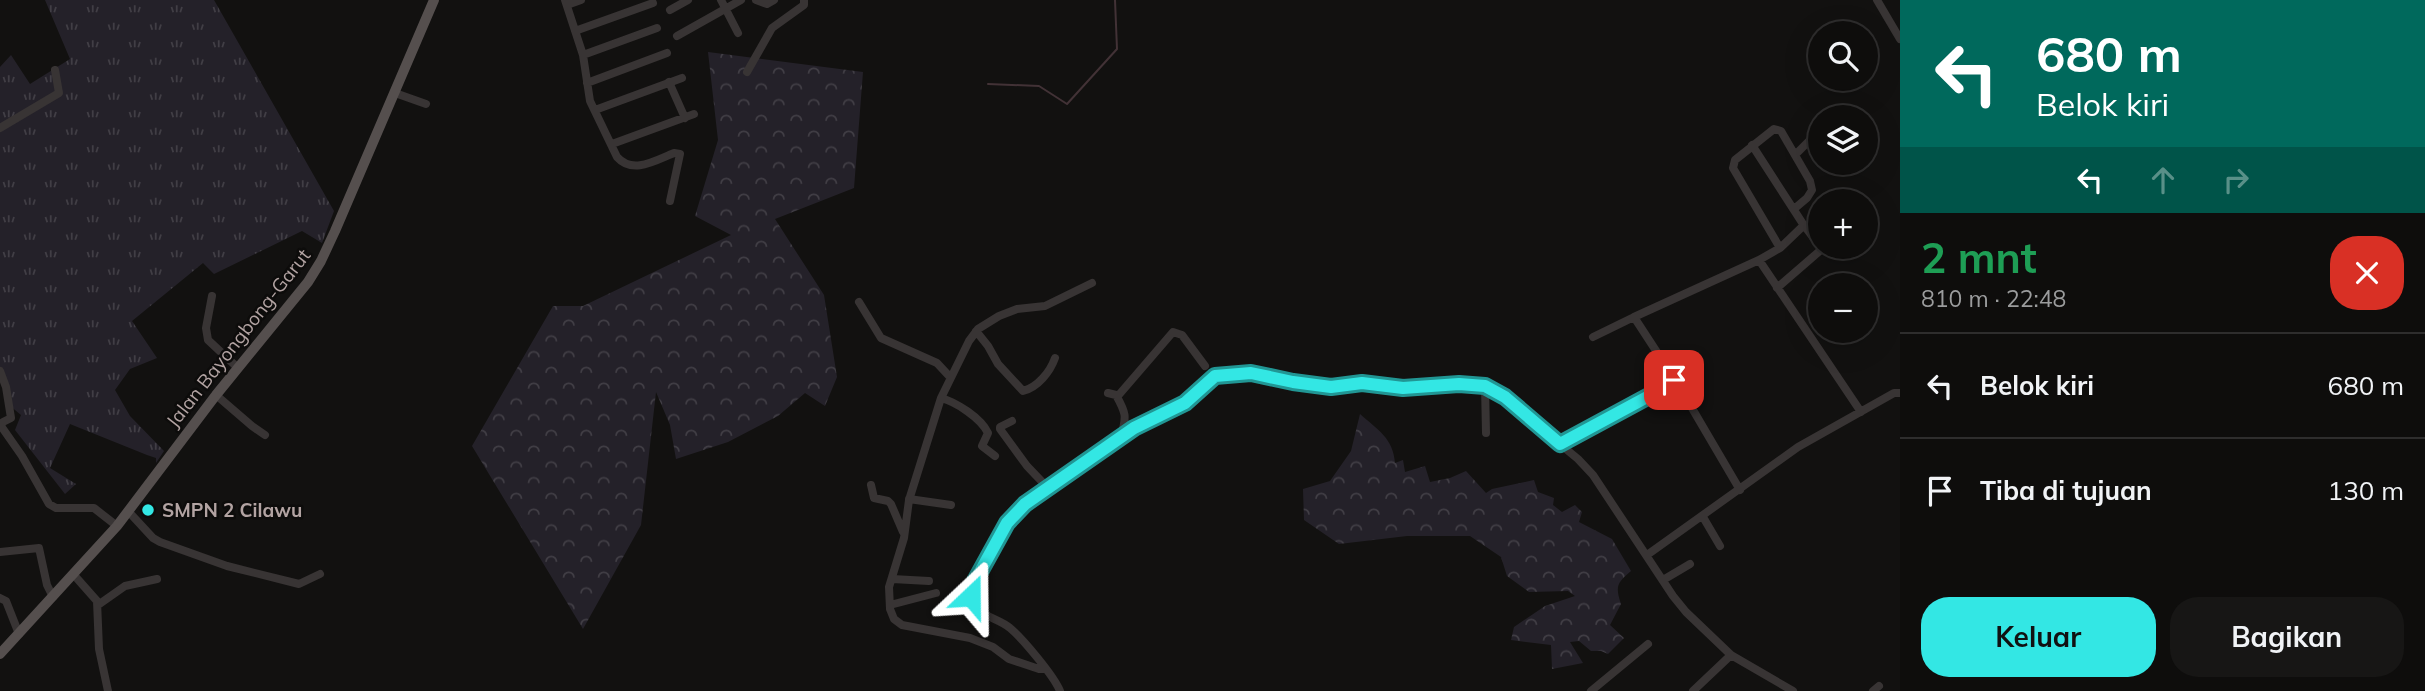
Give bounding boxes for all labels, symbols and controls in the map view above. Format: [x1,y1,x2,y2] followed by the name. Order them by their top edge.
[1808,21,1878,343] map controls
[1808,21,1878,91] button: search
[2036,23,2182,84] text: 680 m
[1921,28,2012,119] icon: left
[2036,84,2169,124] text: Belok kiri
[1808,105,1878,175] button: layers
[2071,161,2109,199] icon: left
[2144,161,2182,199] icon: ahead
[2217,161,2255,199] icon: right
[1808,189,1878,259] button: +
[1921,231,2037,284] text: 2 mnt
[2330,236,2404,310] button: close
[161,244,315,432] street label: Jalan Bayongbong-Garut
[1808,273,1878,343] button: −
[1921,284,2066,313] text: 810 m · 22:48
[1644,350,1704,410] pin
[1655,361,1693,399] icon: arrive
[1921,367,1959,405] icon: left
[1980,369,2094,402] text: Belok kiri
[2328,369,2404,402] text: 680 m
[1921,472,1959,510] icon: arrive
[1980,474,2152,507] text: Tiba di tujuan
[2328,474,2404,507] text: 130 m
[162,498,302,522] place label: SMPN 2 Cilawu
[140,502,156,518] marker: SMPN 2 Cilawu
[934,559,1008,633] position arrow
[1921,597,2156,677] button: Keluar
[2170,597,2404,677] button: Bagikan

